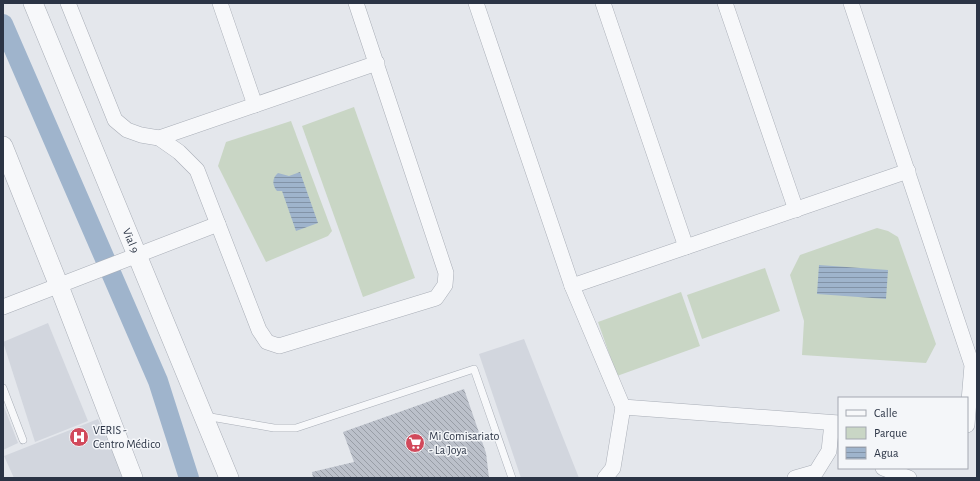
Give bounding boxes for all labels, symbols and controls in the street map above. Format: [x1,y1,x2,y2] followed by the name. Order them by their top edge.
[121,226,142,255] street label: Vial 9
[838,397,968,469] legend
[874,407,897,419] text: Calle
[93,424,161,450] place label: VERIS - Centro Médico
[68,426,90,448] hospital icon: VERIS - Centro Médico
[874,427,907,439] text: Parque
[429,430,499,457] place label: Mi Comisariato - La Joya
[404,432,426,454] supermarket icon: Mi Comisariato - La Joya
[874,447,899,459] text: Agua

